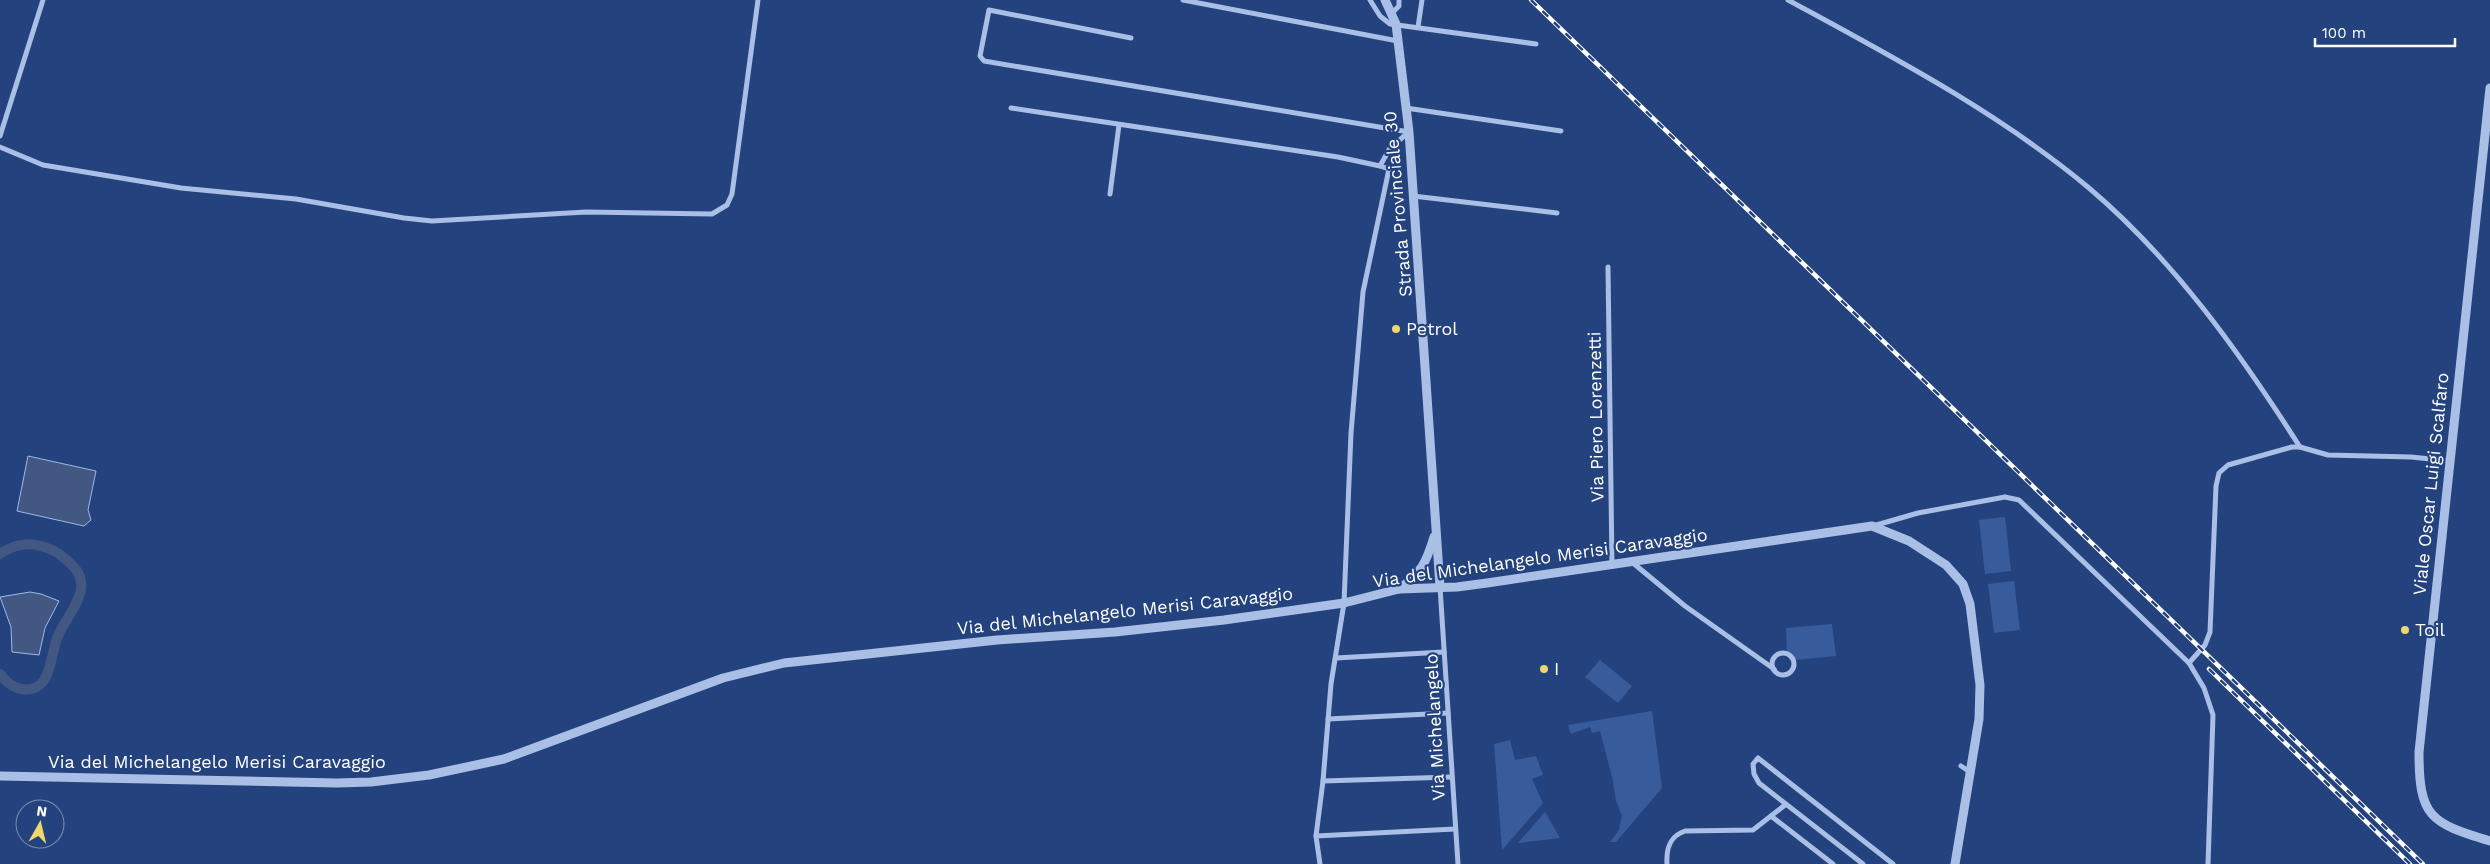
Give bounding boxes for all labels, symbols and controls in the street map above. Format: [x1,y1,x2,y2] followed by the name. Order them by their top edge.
[2315,15,2455,47] scale bar
[2322,24,2366,42] text: 100 m
[1379,110,1416,298] street label: Strada Provinciale 30
[1406,318,1458,339] place label: Petrol
[1390,323,1402,335] marker: Petrol
[1584,331,1607,503] street label: Via Piero Lorenzetti
[2408,372,2453,596] street label: Viale Oscar Luigi Scalfaro
[1371,524,1709,591] street label: Via del Michelangelo Merisi Caravaggio
[956,582,1294,639] street label: Via del Michelangelo Merisi Caravaggio
[2415,619,2445,640] place label: Toil
[2399,624,2411,636] marker: Toil
[1420,653,1449,801] street label: Via Michelangelo
[1554,658,1559,679] place label: I
[1538,663,1550,675] marker: I
[48,751,386,772] street label: Via del Michelangelo Merisi Caravaggio
[15,799,65,849] north arrow
[36,802,48,820] text: N

